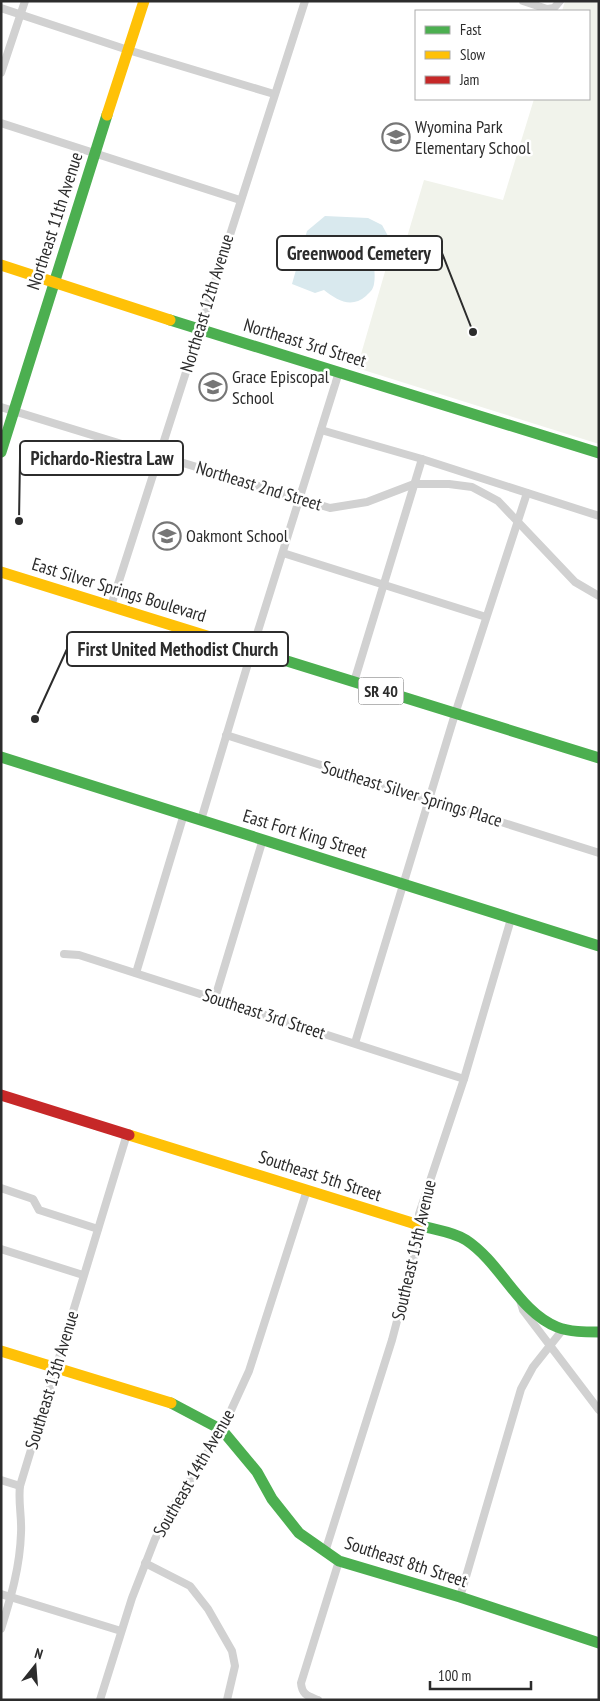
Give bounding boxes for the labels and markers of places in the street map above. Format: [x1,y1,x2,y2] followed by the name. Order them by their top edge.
[415,115,531,159] place label: Wyomina Park Elementary School
[381,122,411,152] school or university icon: Wyomina Park Elementary School
[277,236,442,270] callout: Greenwood Cemetery
[232,365,330,409] place label: Grace Episcopal School
[198,372,228,402] school or university icon: Grace Episcopal School
[20,441,183,475] callout: Pichardo-Riestra Law
[152,521,182,551] school or university icon: Oakmont School
[186,524,289,547] place label: Oakmont School
[67,632,288,666] callout: First United Methodist Church

